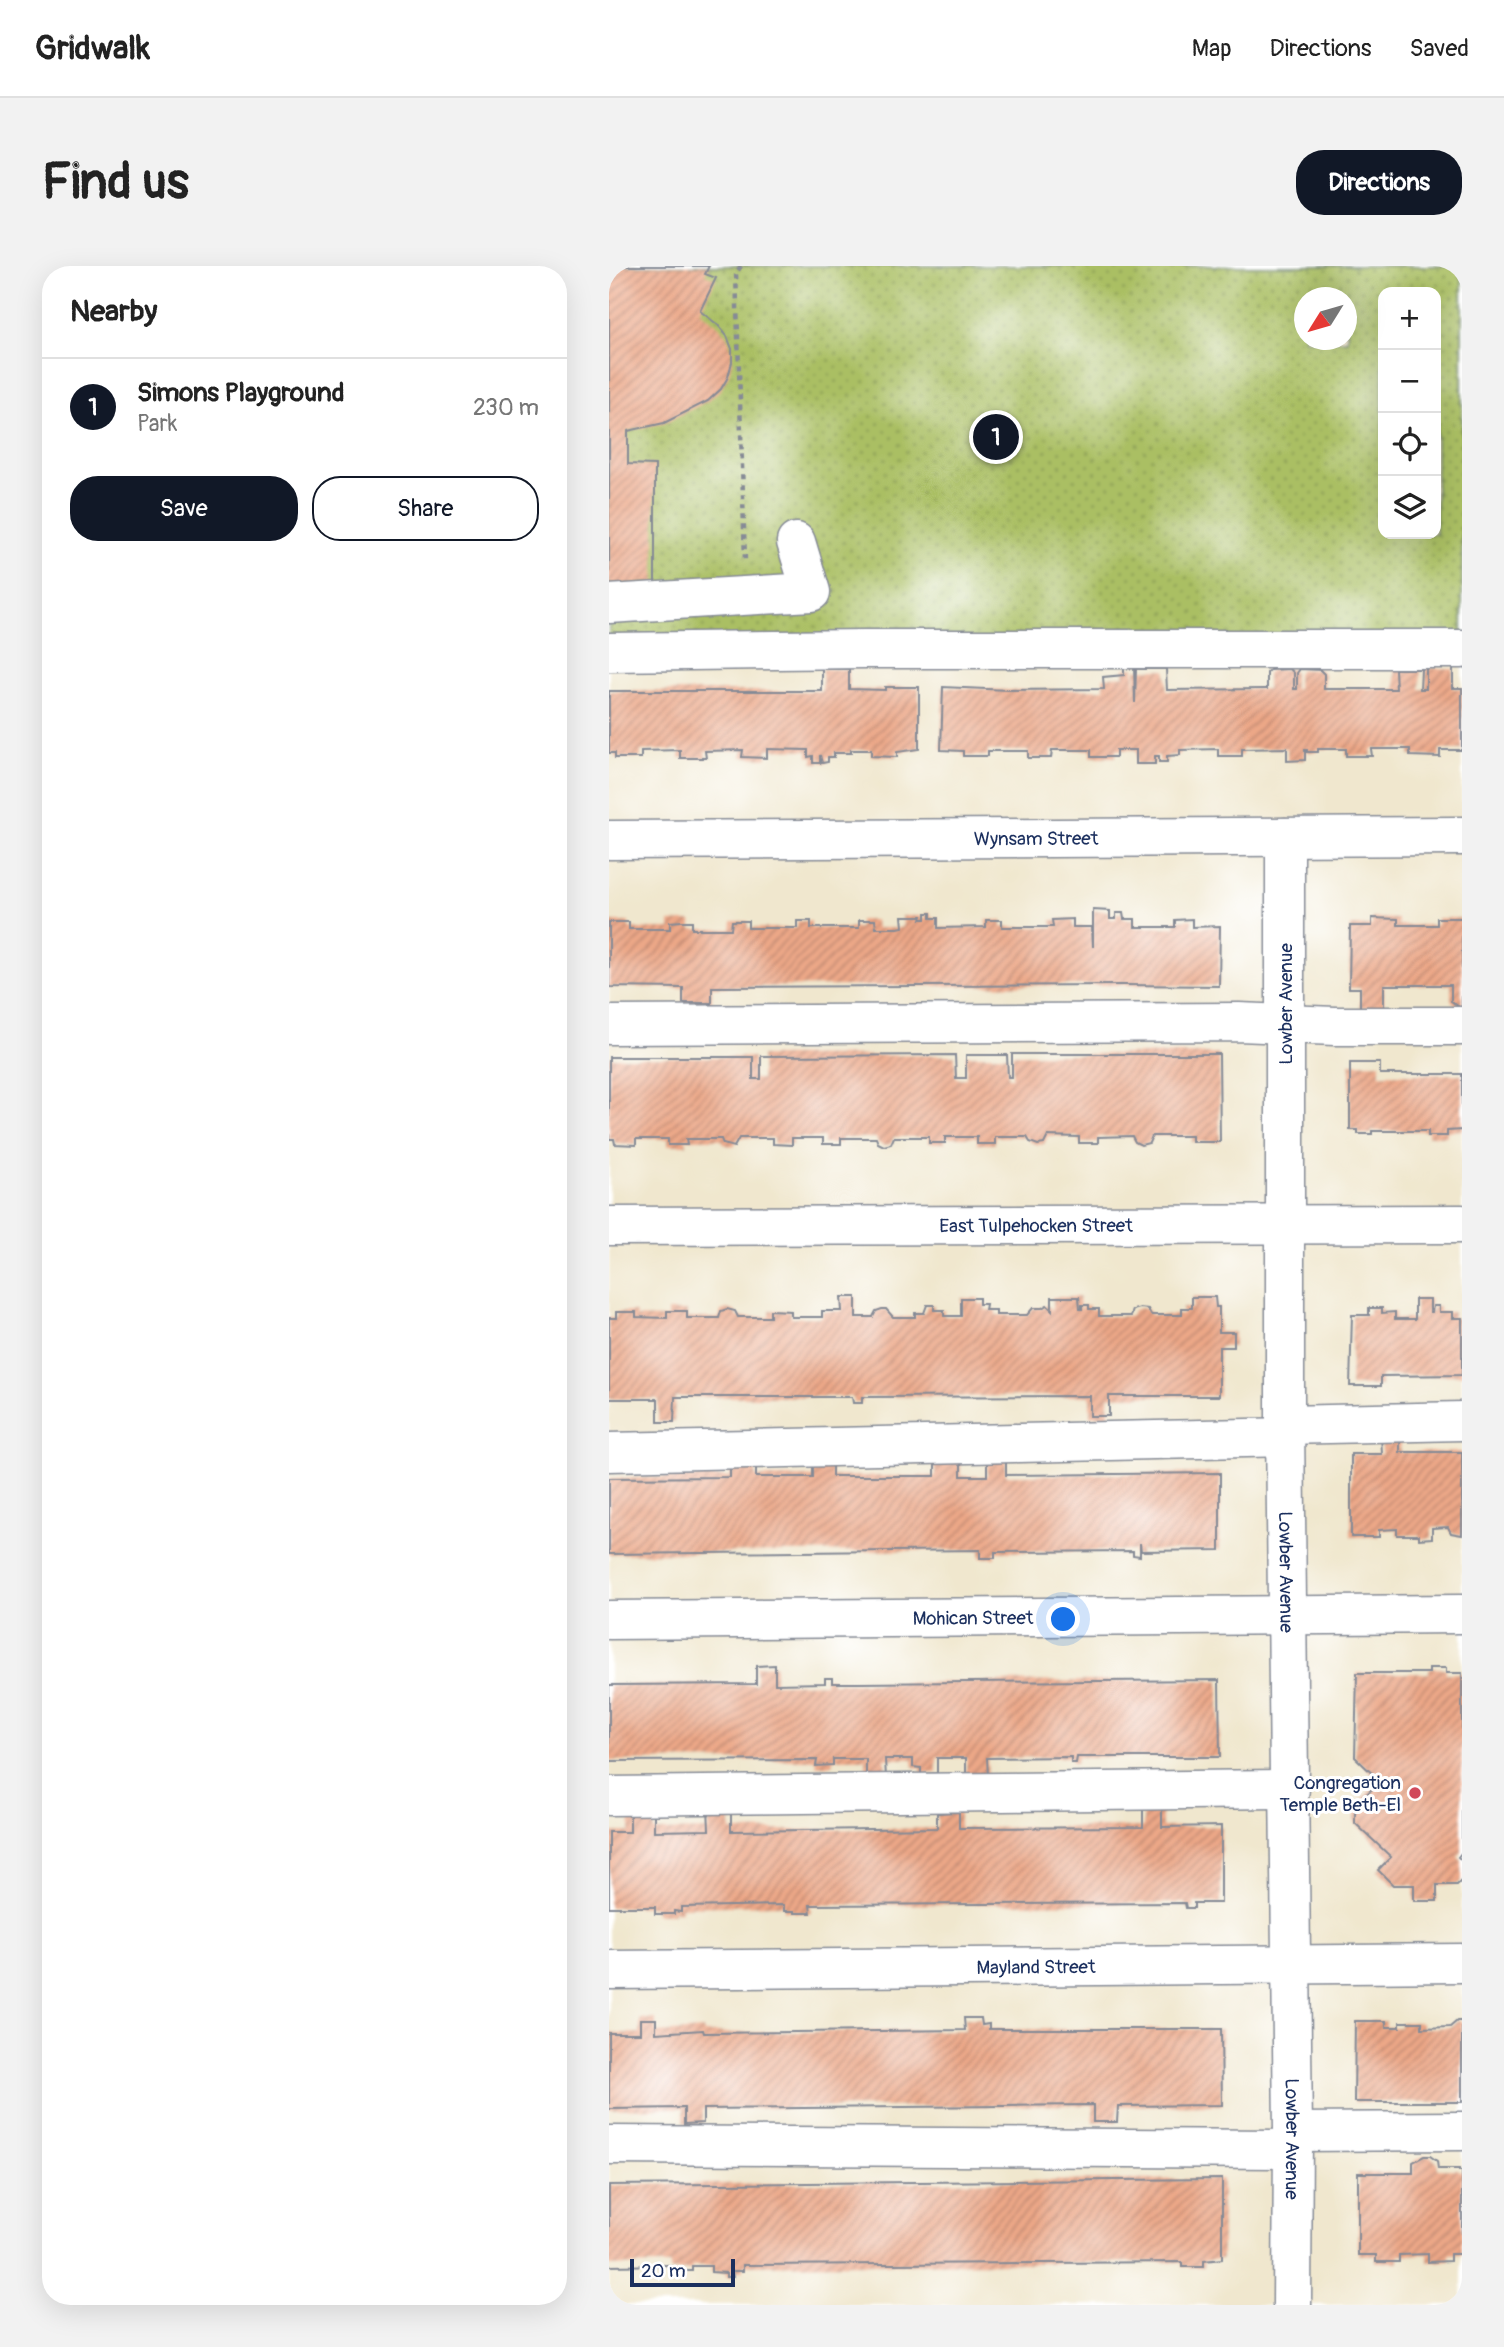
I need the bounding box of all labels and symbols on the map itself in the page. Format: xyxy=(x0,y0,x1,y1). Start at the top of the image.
north arrow xyxy=(1294,287,1357,350)
pin: 1 xyxy=(973,411,1019,463)
street label: Wynsam Street xyxy=(974,827,1099,851)
street label: Lowber Avenue xyxy=(1274,943,1298,1065)
street label: East Tulpehocken Street xyxy=(939,1214,1133,1238)
street label: Lowber Avenue xyxy=(1273,1511,1298,1634)
your location xyxy=(1046,1602,1080,1636)
street label: Mohican Street xyxy=(913,1606,1034,1631)
place label: Congregation Temple Beth-El xyxy=(1279,1771,1401,1817)
marker: Congregation Temple Beth-El xyxy=(1407,1785,1423,1801)
street label: Mayland Street xyxy=(976,1955,1096,1980)
street label: Lowber Avenue xyxy=(1279,2078,1304,2200)
scale bar xyxy=(630,2256,735,2288)

